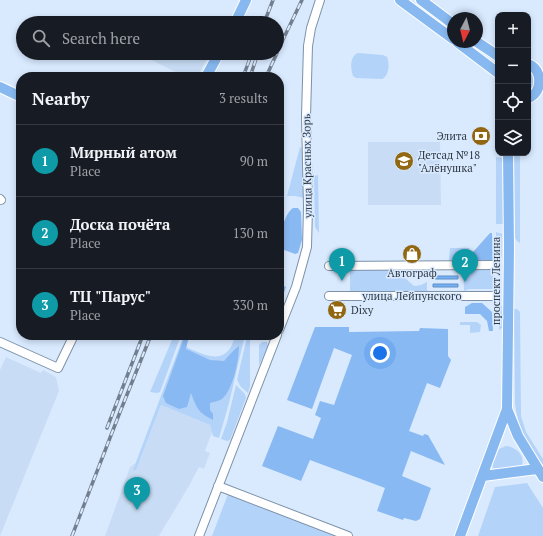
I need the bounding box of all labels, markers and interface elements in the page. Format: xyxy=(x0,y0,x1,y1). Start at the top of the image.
north arrow xyxy=(447,12,483,48)
map controls xyxy=(495,12,531,156)
button: + xyxy=(495,12,531,48)
search box xyxy=(16,16,284,60)
icon: search xyxy=(30,27,52,49)
text: Search here xyxy=(62,28,140,48)
button: − xyxy=(495,48,531,84)
button: locate xyxy=(495,84,531,120)
text: Nearby xyxy=(32,87,90,110)
text: 3 results xyxy=(219,89,268,107)
street label: улица Красных Зорь xyxy=(299,113,315,219)
button: layers xyxy=(495,120,531,156)
bank icon: Элита xyxy=(470,125,492,147)
place label: Элита xyxy=(437,129,467,143)
text: Мирный атом xyxy=(70,142,177,162)
place label: Детсад №18 "Алёнушка" xyxy=(418,148,480,175)
school or university icon: Детсад №18 "Алёнушка" xyxy=(393,150,415,172)
text: 1 xyxy=(41,152,49,170)
text: 90 m xyxy=(240,152,268,170)
text: Place xyxy=(70,162,101,180)
text: Доска почёта xyxy=(70,214,170,234)
text: 2 xyxy=(41,224,49,242)
text: 130 m xyxy=(233,224,268,242)
text: Place xyxy=(70,234,101,252)
street label: проспект Ленина xyxy=(489,236,503,325)
shop icon: Автограф xyxy=(401,243,423,265)
pin: 1 xyxy=(329,248,355,281)
pin: 2 xyxy=(452,249,478,282)
place label: Автограф xyxy=(387,266,437,280)
text: ТЦ "Парус" xyxy=(70,286,151,306)
street label: улица Лейпунского xyxy=(361,289,462,303)
text: 3 xyxy=(41,296,49,314)
text: 330 m xyxy=(233,296,268,314)
supermarket icon: Dixy xyxy=(326,299,348,321)
place label: Dixy xyxy=(351,303,374,317)
text: Place xyxy=(70,306,101,324)
your location xyxy=(370,343,390,363)
pin: 3 xyxy=(124,477,150,510)

